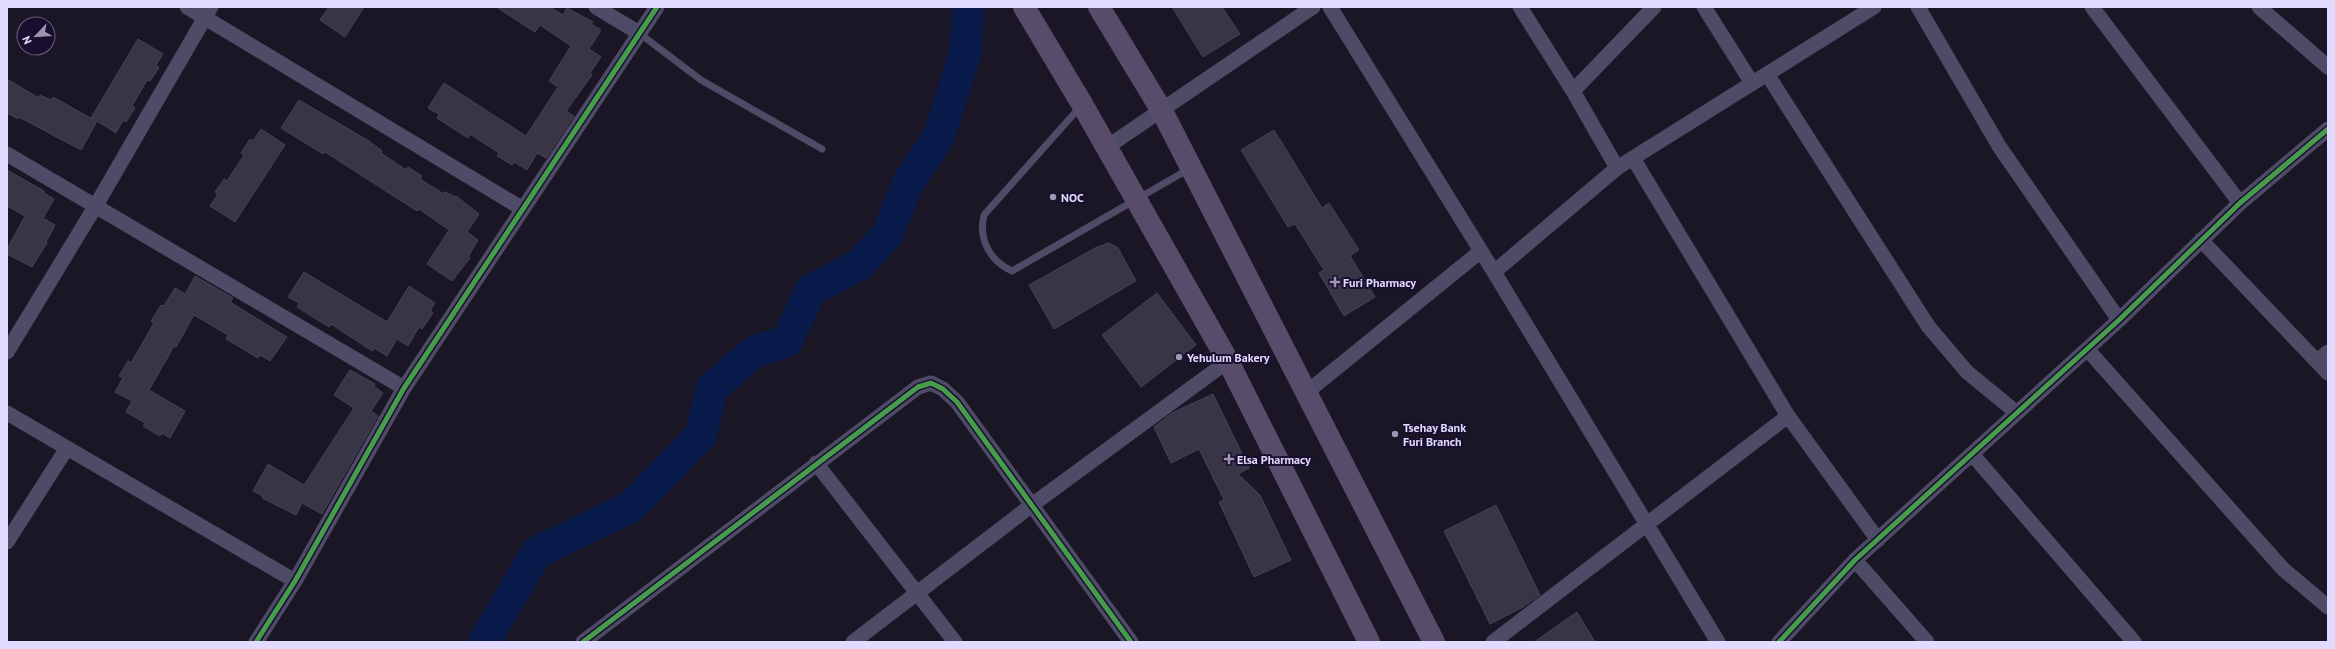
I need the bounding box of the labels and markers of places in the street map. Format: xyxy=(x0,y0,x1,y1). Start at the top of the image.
place label: NOC xyxy=(1061,190,1084,205)
marker: NOC xyxy=(1048,192,1058,202)
place label: Furi Pharmacy xyxy=(1343,275,1416,290)
marker: Furi Pharmacy xyxy=(1330,277,1340,287)
place label: Yehulum Bakery xyxy=(1186,350,1270,365)
marker: Yehulum Bakery xyxy=(1174,352,1184,362)
place label: Tsehay Bank Furi Branch xyxy=(1403,420,1466,449)
marker: Tsehay Bank Furi Branch xyxy=(1390,429,1400,439)
place label: Elsa Pharmacy xyxy=(1237,452,1311,467)
marker: Elsa Pharmacy xyxy=(1224,454,1234,464)

